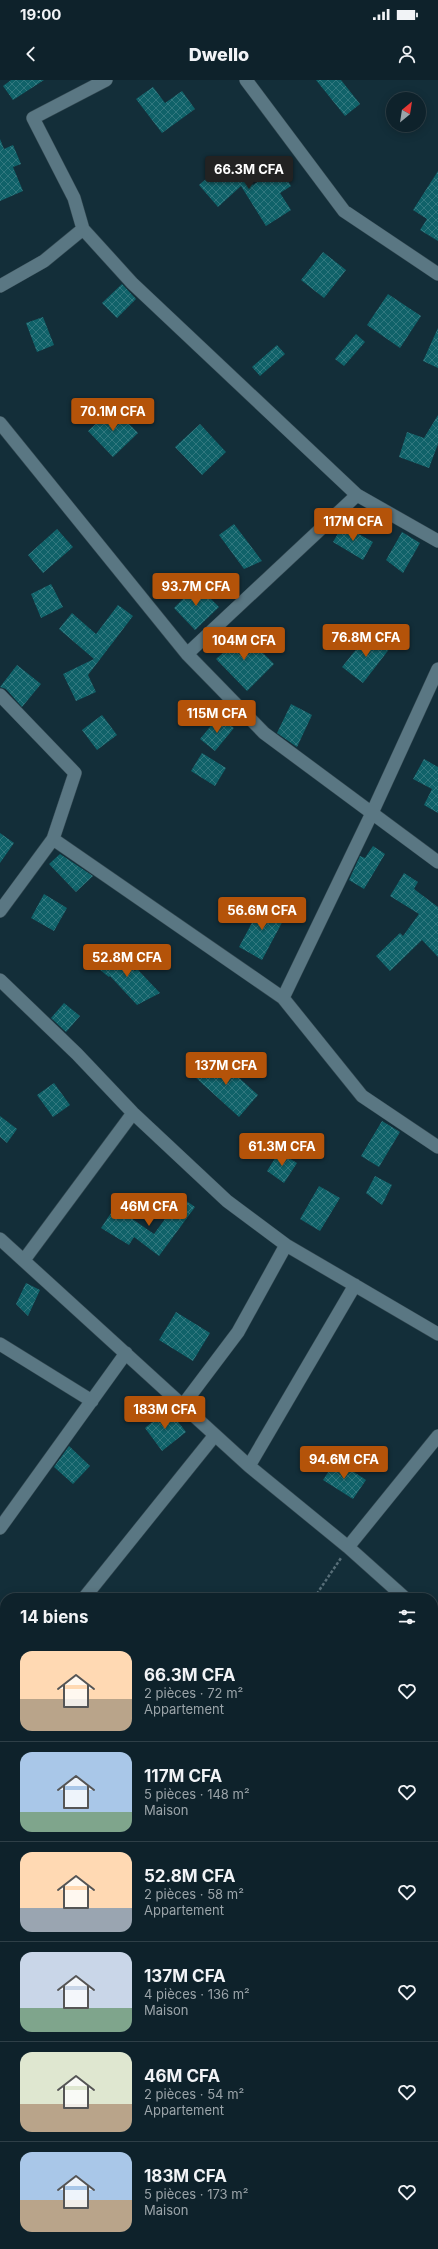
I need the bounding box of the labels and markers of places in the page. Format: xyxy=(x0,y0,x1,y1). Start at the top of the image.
pin: 66.3M CFA xyxy=(203,156,295,190)
pin: 70.1M CFA xyxy=(67,398,159,432)
pin: 117M CFA xyxy=(312,508,394,542)
pin: 93.7M CFA xyxy=(150,573,242,607)
pin: 76.8M CFA xyxy=(320,624,412,658)
pin: 104M CFA xyxy=(203,627,285,661)
pin: 115M CFA xyxy=(176,700,258,734)
pin: 56.6M CFA xyxy=(216,897,308,931)
pin: 52.8M CFA xyxy=(81,944,173,978)
pin: 137M CFA xyxy=(185,1052,267,1086)
pin: 61.3M CFA xyxy=(236,1133,328,1167)
pin: 46M CFA xyxy=(112,1193,186,1227)
pin: 183M CFA xyxy=(124,1396,206,1430)
pin: 94.6M CFA xyxy=(298,1446,390,1480)

